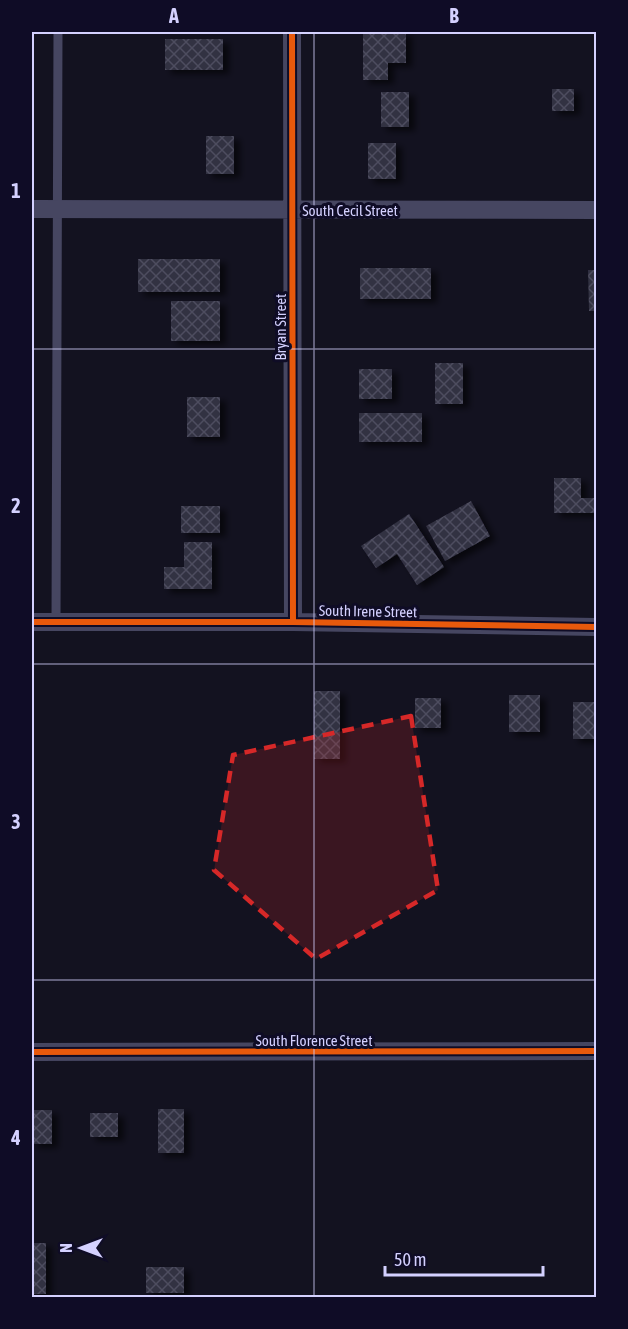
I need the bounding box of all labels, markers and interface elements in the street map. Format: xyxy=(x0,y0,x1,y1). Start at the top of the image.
text: A xyxy=(168,4,179,27)
text: B xyxy=(449,4,459,27)
text: 1 xyxy=(11,179,21,202)
street label: South Cecil Street xyxy=(302,202,398,219)
street label: Bryan Street xyxy=(272,294,289,360)
text: 2 xyxy=(11,494,21,517)
street label: South Irene Street xyxy=(319,602,417,620)
text: 3 xyxy=(11,810,21,833)
street label: South Florence Street xyxy=(255,1032,373,1049)
text: 4 xyxy=(10,1126,21,1149)
north arrow xyxy=(51,1218,111,1278)
scale bar xyxy=(385,1239,542,1277)
text: N xyxy=(57,1243,75,1253)
text: 50 m xyxy=(394,1249,426,1270)

